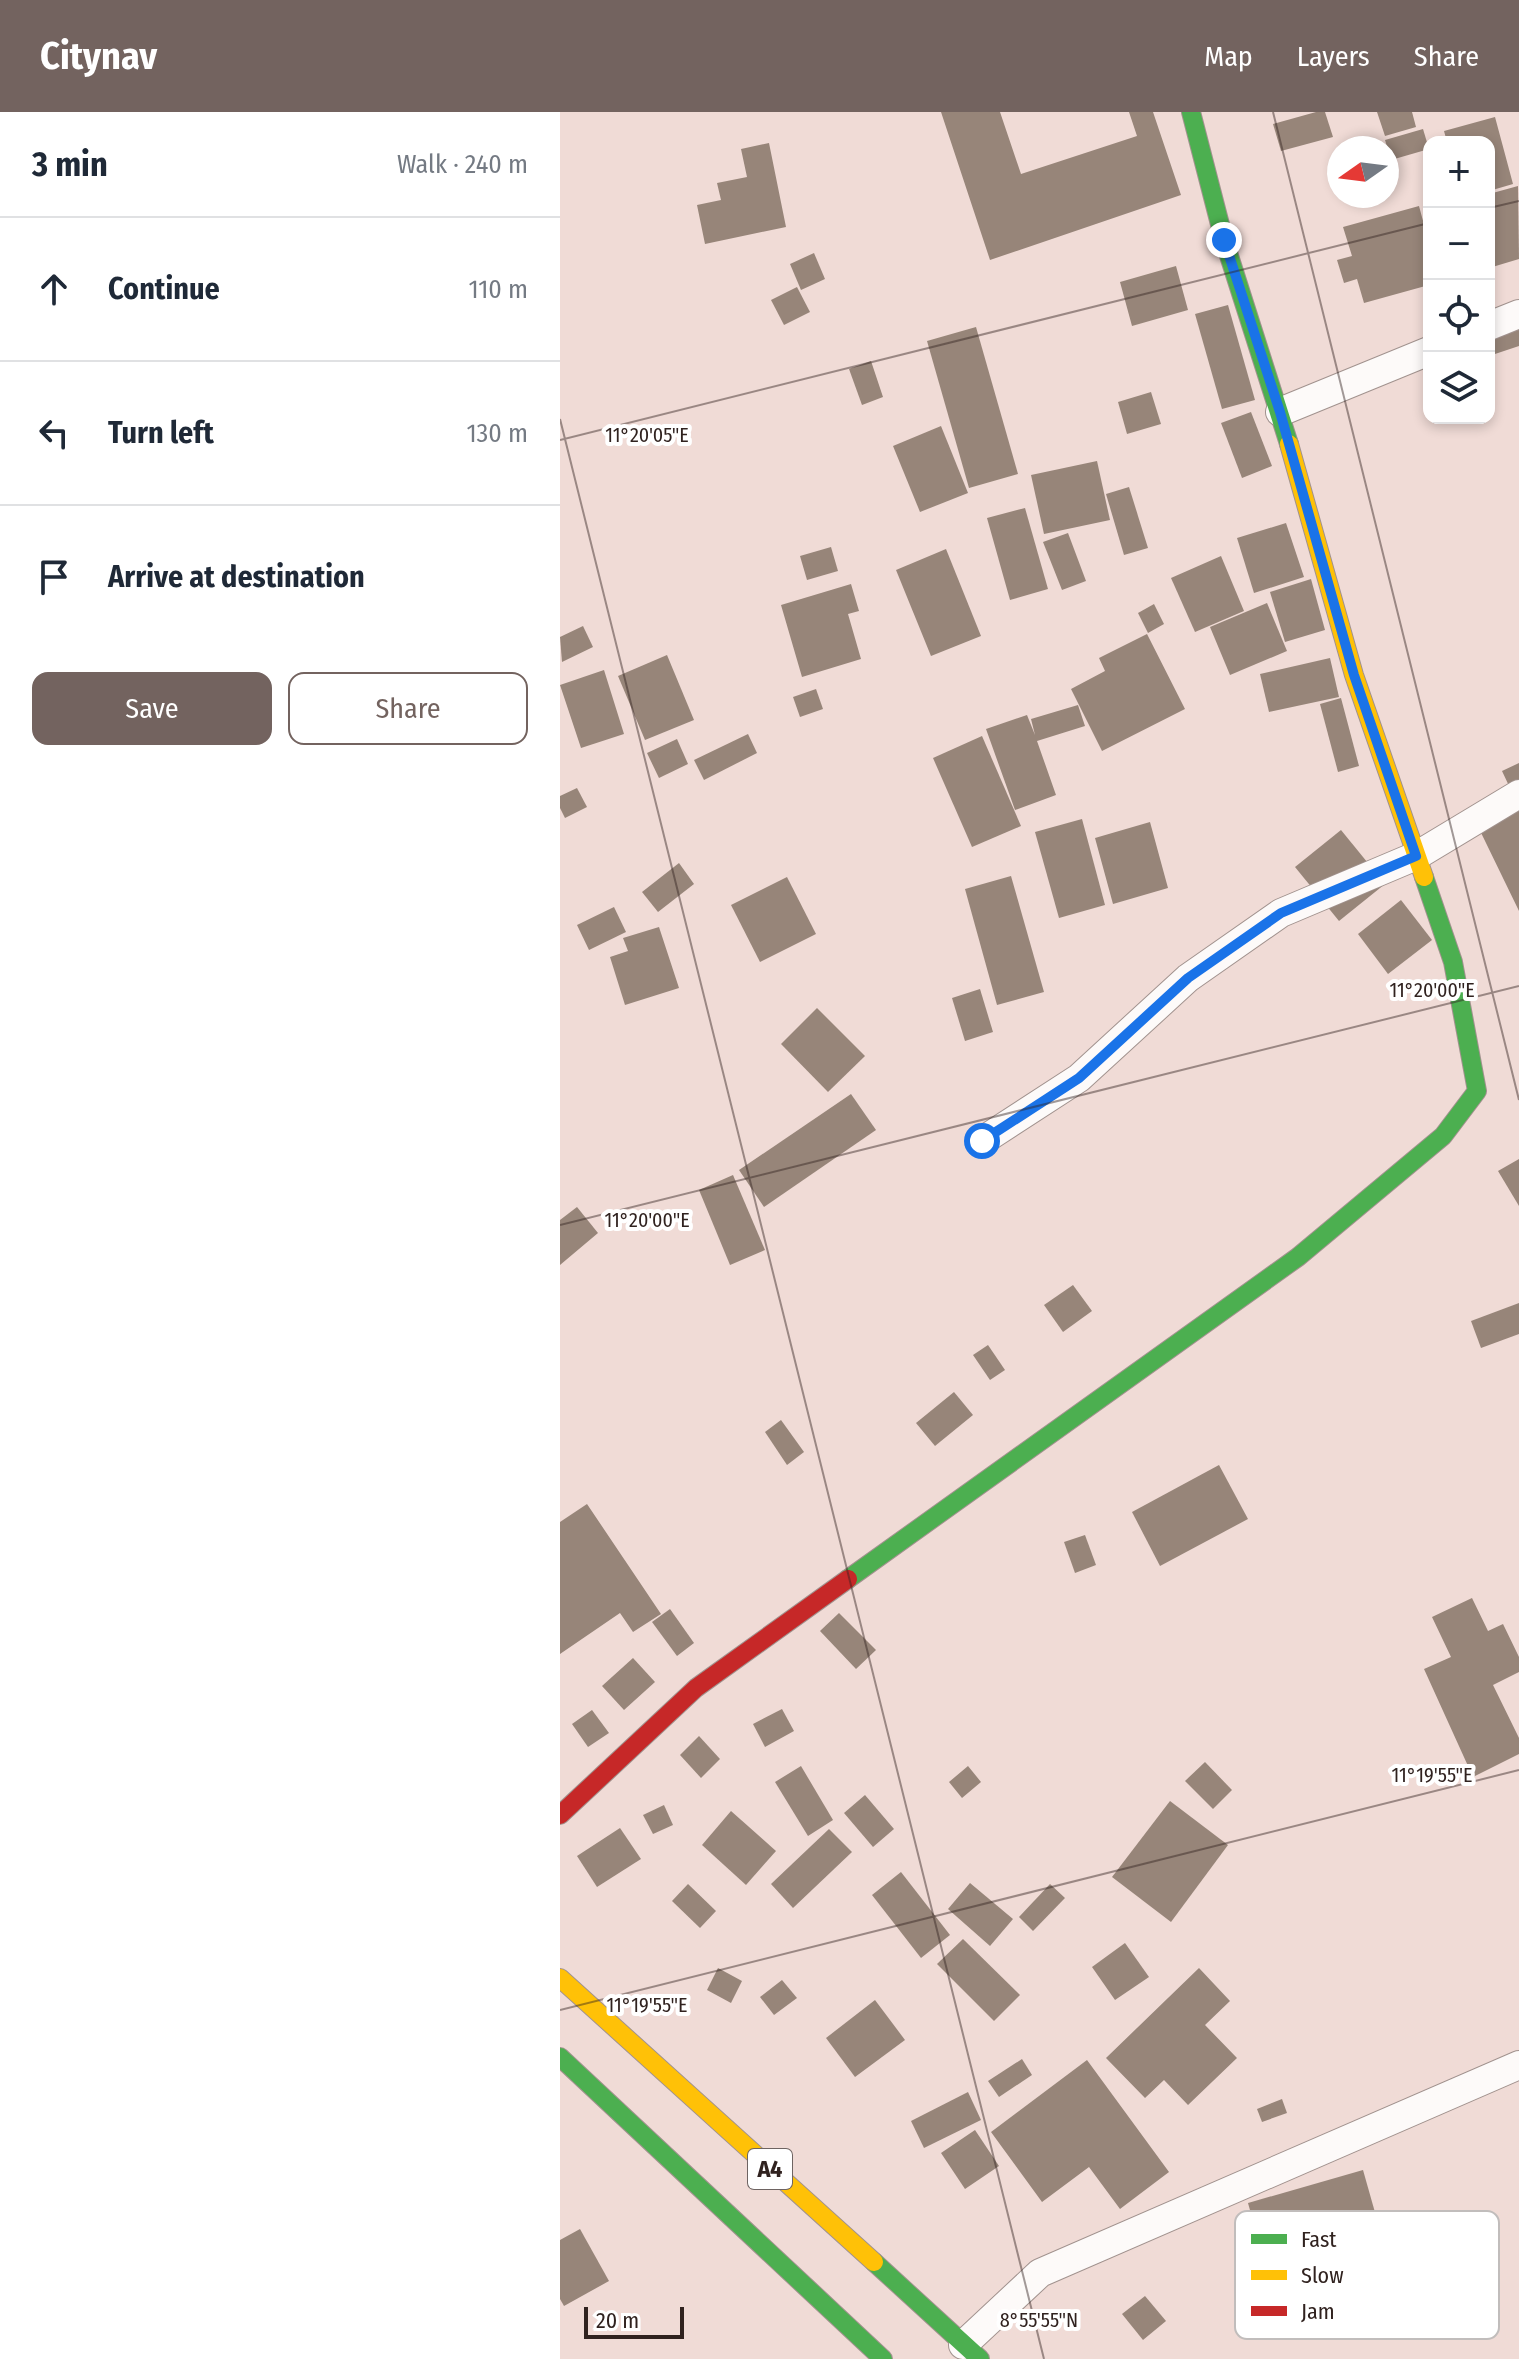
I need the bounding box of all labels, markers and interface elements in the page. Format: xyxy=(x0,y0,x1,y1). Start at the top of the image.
text: Citynav xyxy=(40,33,157,79)
text: Map xyxy=(1204,40,1253,73)
text: Layers xyxy=(1297,40,1370,73)
text: Share xyxy=(1414,40,1479,73)
north arrow xyxy=(1327,136,1399,208)
map controls xyxy=(1423,136,1495,424)
button: + xyxy=(1423,136,1495,208)
text: 3 min xyxy=(32,144,108,185)
text: Walk · 240 m xyxy=(397,149,528,180)
button: − xyxy=(1423,208,1495,280)
route end xyxy=(1206,222,1242,258)
icon: ahead xyxy=(32,267,76,311)
text: Continue xyxy=(108,271,220,307)
text: 110 m xyxy=(468,274,528,305)
button: locate xyxy=(1423,280,1495,352)
button: layers xyxy=(1423,352,1495,424)
icon: left xyxy=(32,411,76,455)
text: Turn left xyxy=(108,415,214,451)
text: 130 m xyxy=(466,418,528,449)
text: 11°20'05"E xyxy=(605,423,689,447)
icon: arrive xyxy=(32,555,76,599)
text: Arrive at destination xyxy=(108,559,365,595)
button: Save xyxy=(32,672,272,745)
button: Share xyxy=(288,672,528,745)
text: 11°20'00"E xyxy=(1389,978,1475,1002)
route start xyxy=(964,1123,1000,1159)
text: 11°20'00"E xyxy=(604,1208,690,1232)
text: 11°19'55"E xyxy=(1392,1763,1472,1787)
text: 11°19'55"E xyxy=(607,1993,687,2017)
road number: A4 xyxy=(748,2149,792,2189)
legend xyxy=(1235,2211,1499,2339)
text: Fast xyxy=(1301,2226,1337,2253)
text: Slow xyxy=(1301,2262,1344,2289)
text: Jam xyxy=(1301,2298,1335,2325)
scale bar xyxy=(584,2303,684,2339)
text: 20 m xyxy=(596,2307,639,2334)
text: 8°55'55"N xyxy=(1000,2308,1078,2332)

